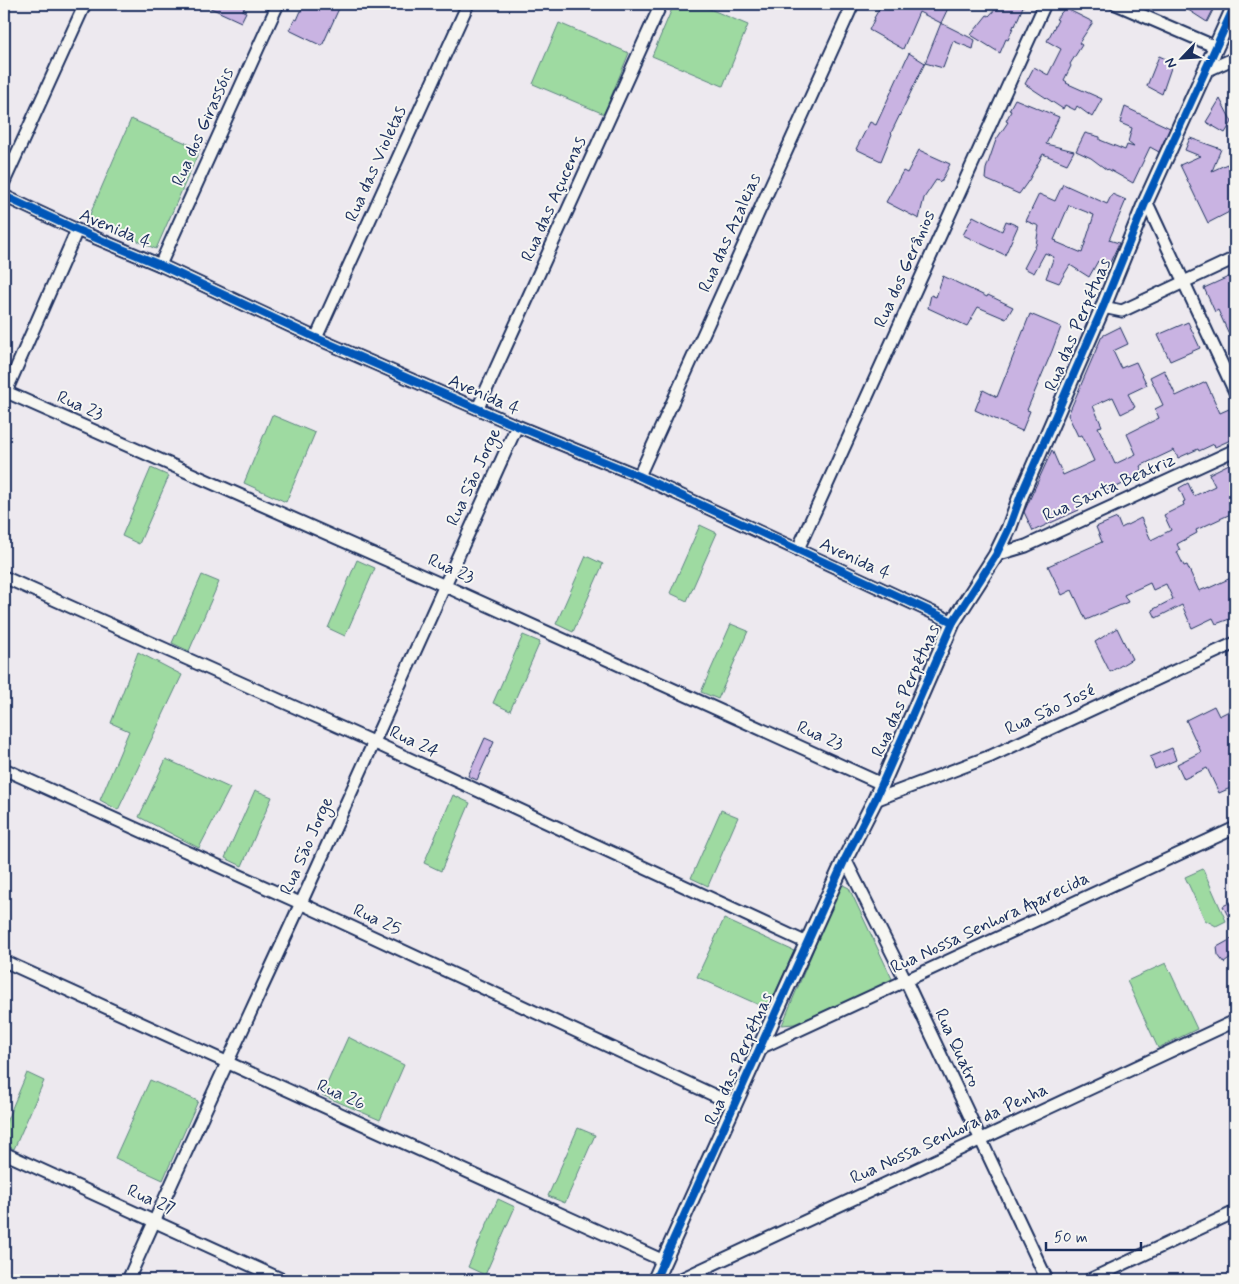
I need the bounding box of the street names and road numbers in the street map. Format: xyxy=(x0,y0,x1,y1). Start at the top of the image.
street label: Rua dos Girassóis xyxy=(166,64,240,190)
street label: Rua das Violetas xyxy=(340,102,412,226)
street label: Rua das Açucenas xyxy=(516,132,592,266)
street label: Rua das Azaleias xyxy=(693,169,767,296)
street label: Avenida 4 xyxy=(75,203,155,255)
street label: Rua dos Gerânios xyxy=(868,206,942,332)
street label: Rua das Perpétuas xyxy=(1039,255,1117,395)
street label: Avenida 4 xyxy=(445,369,523,421)
street label: Rua 23 xyxy=(53,385,107,427)
street label: Rua São Jorge xyxy=(441,424,508,530)
street label: Rua Santa Beatriz xyxy=(1039,448,1179,528)
street label: Avenida 4 xyxy=(816,532,894,586)
street label: Rua 23 xyxy=(424,548,478,590)
street label: Rua das Perpétuas xyxy=(866,621,946,761)
street label: Rua São José xyxy=(1001,679,1099,741)
street label: Rua 23 xyxy=(793,715,847,757)
street label: Rua 24 xyxy=(385,720,443,764)
street label: Rua São Jorge xyxy=(275,793,340,900)
street label: Rua Nossa Senhora Aparecida xyxy=(887,866,1094,981)
street label: Rua 25 xyxy=(349,898,405,942)
street label: Rua das Perpétuas xyxy=(699,989,779,1129)
street label: Rua Quatro xyxy=(928,1005,986,1091)
street label: Rua 26 xyxy=(313,1074,369,1116)
street label: Rua Nossa Senhora da Penha xyxy=(846,1078,1052,1190)
street label: Rua 27 xyxy=(123,1179,179,1221)

